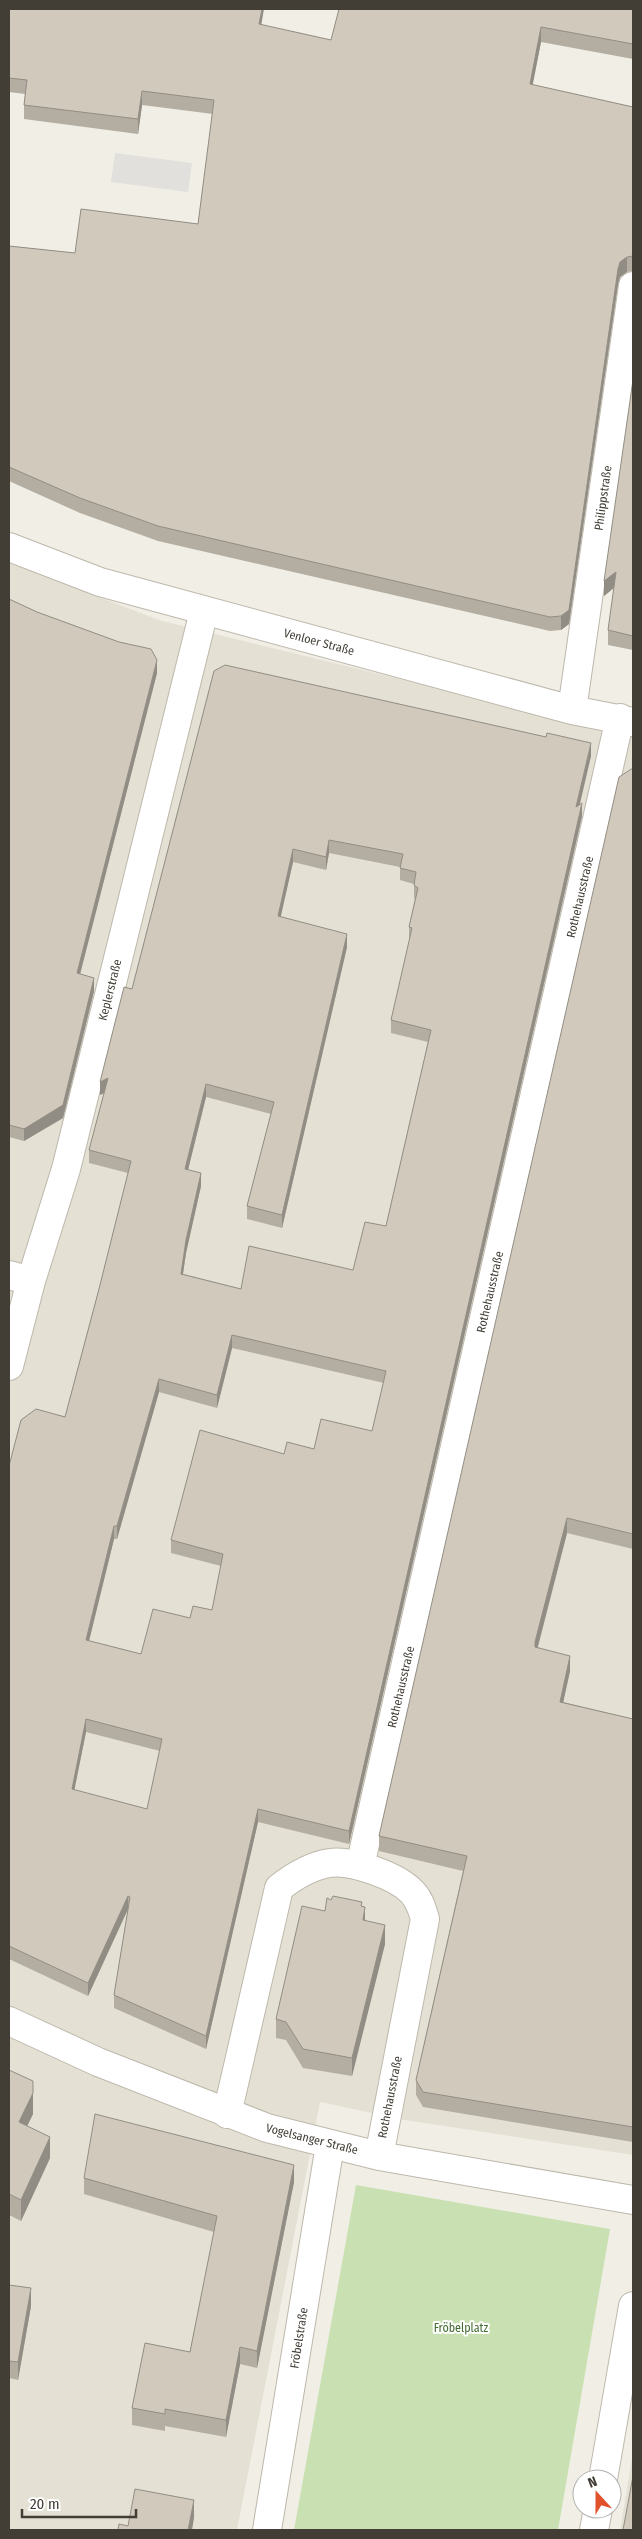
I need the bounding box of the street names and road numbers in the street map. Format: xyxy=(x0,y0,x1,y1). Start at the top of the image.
street label: Philippstraße xyxy=(592,465,614,531)
street label: Venloer Straße xyxy=(282,626,356,658)
street label: Rothehausstraße xyxy=(564,855,596,939)
street label: Keplerstraße xyxy=(96,958,124,1022)
street label: Rothehausstraße xyxy=(474,1250,506,1334)
street label: Rothehausstraße xyxy=(385,1645,417,1729)
street label: Rothehausstraße xyxy=(375,2055,405,2139)
street label: Vogelsanger Straße xyxy=(265,2121,359,2157)
street label: Fröbelstraße xyxy=(287,2306,311,2370)

